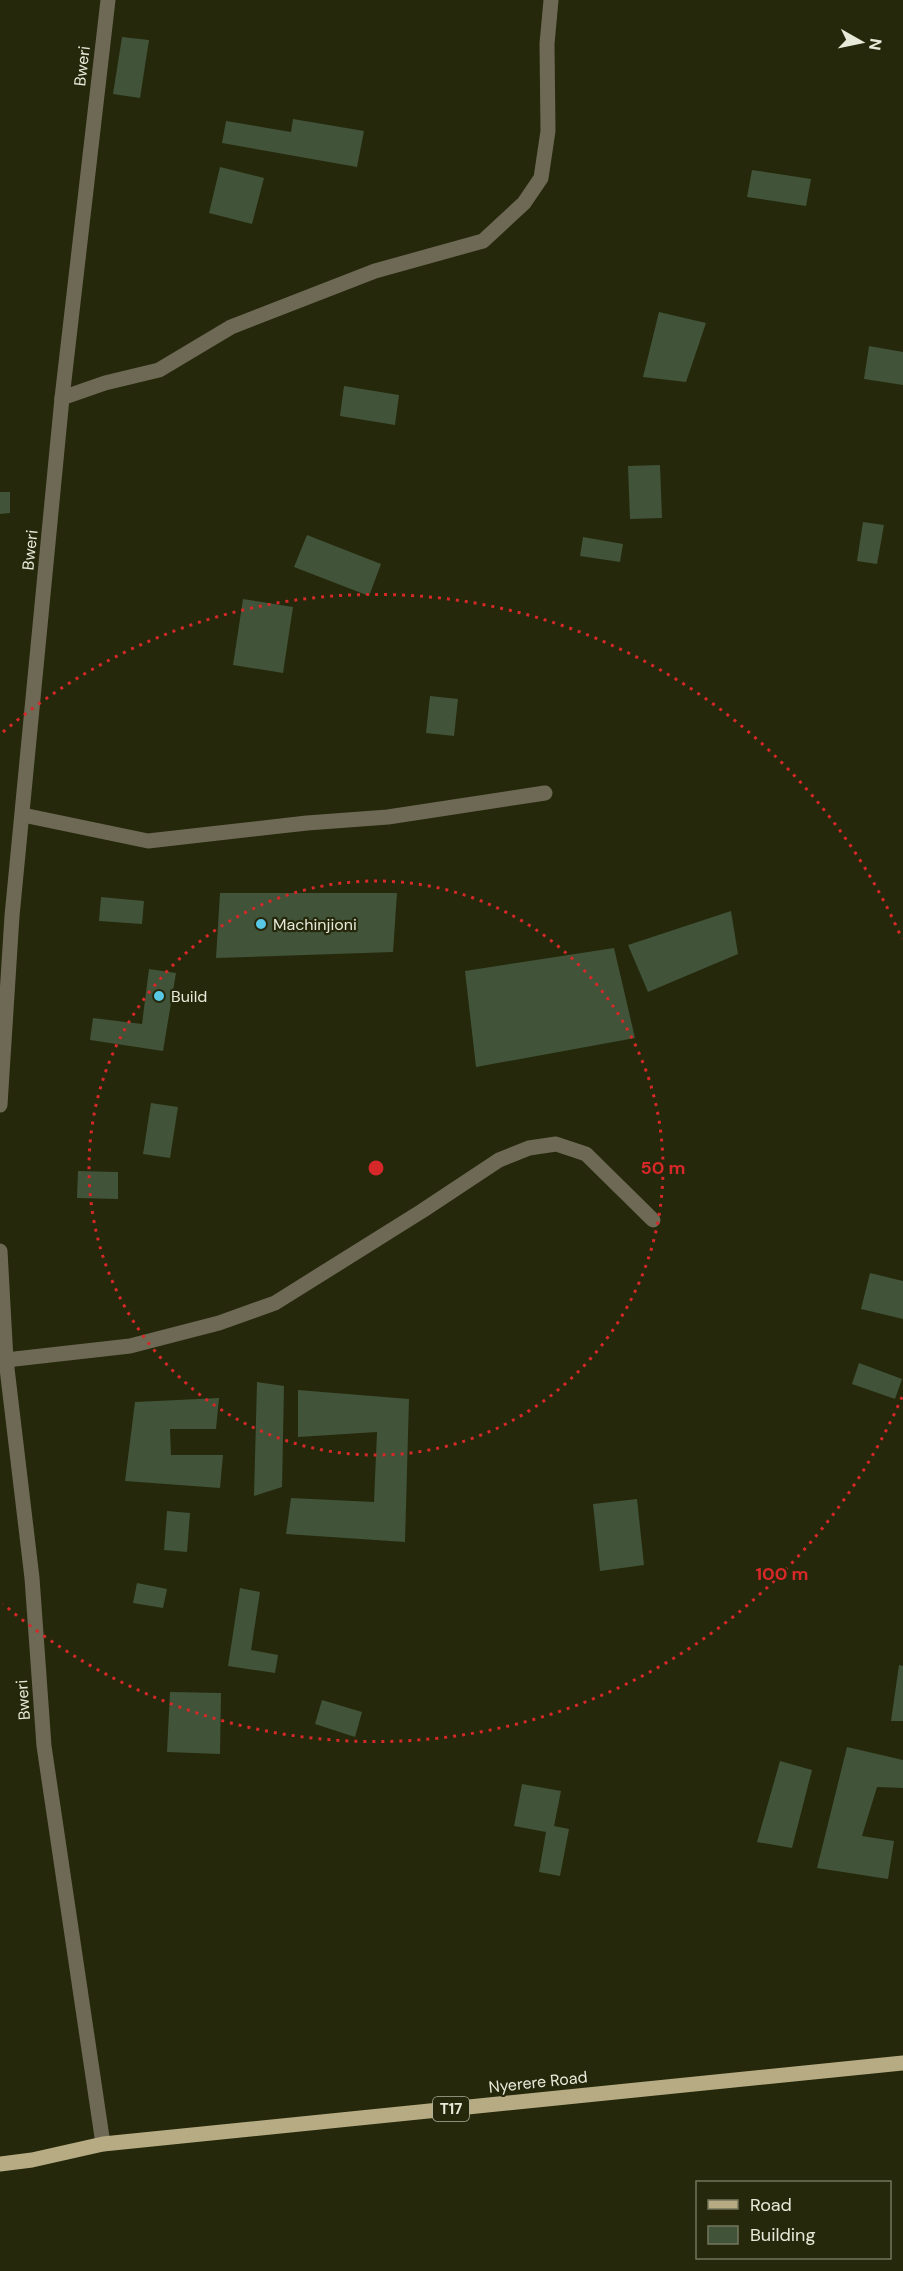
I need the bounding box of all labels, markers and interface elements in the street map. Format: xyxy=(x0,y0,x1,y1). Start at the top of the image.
north arrow xyxy=(831,12,891,72)
text: N xyxy=(864,37,887,52)
street label: Bweri xyxy=(69,45,95,87)
street label: Bweri xyxy=(17,529,43,571)
place label: Machinjioni xyxy=(273,914,357,935)
marker: Machinjioni xyxy=(254,917,268,931)
place label: Build xyxy=(171,986,207,1007)
marker: Build xyxy=(152,989,166,1003)
text: 50 m xyxy=(640,1156,686,1180)
centre of rings xyxy=(366,1158,386,1178)
text: 100 m xyxy=(755,1562,809,1586)
street label: Bweri xyxy=(11,1679,35,1721)
street label: Nyerere Road xyxy=(488,2066,588,2098)
road number: T17 xyxy=(433,2097,469,2121)
legend xyxy=(696,2181,891,2259)
text: Road xyxy=(750,2193,792,2217)
text: Building xyxy=(750,2223,815,2247)

